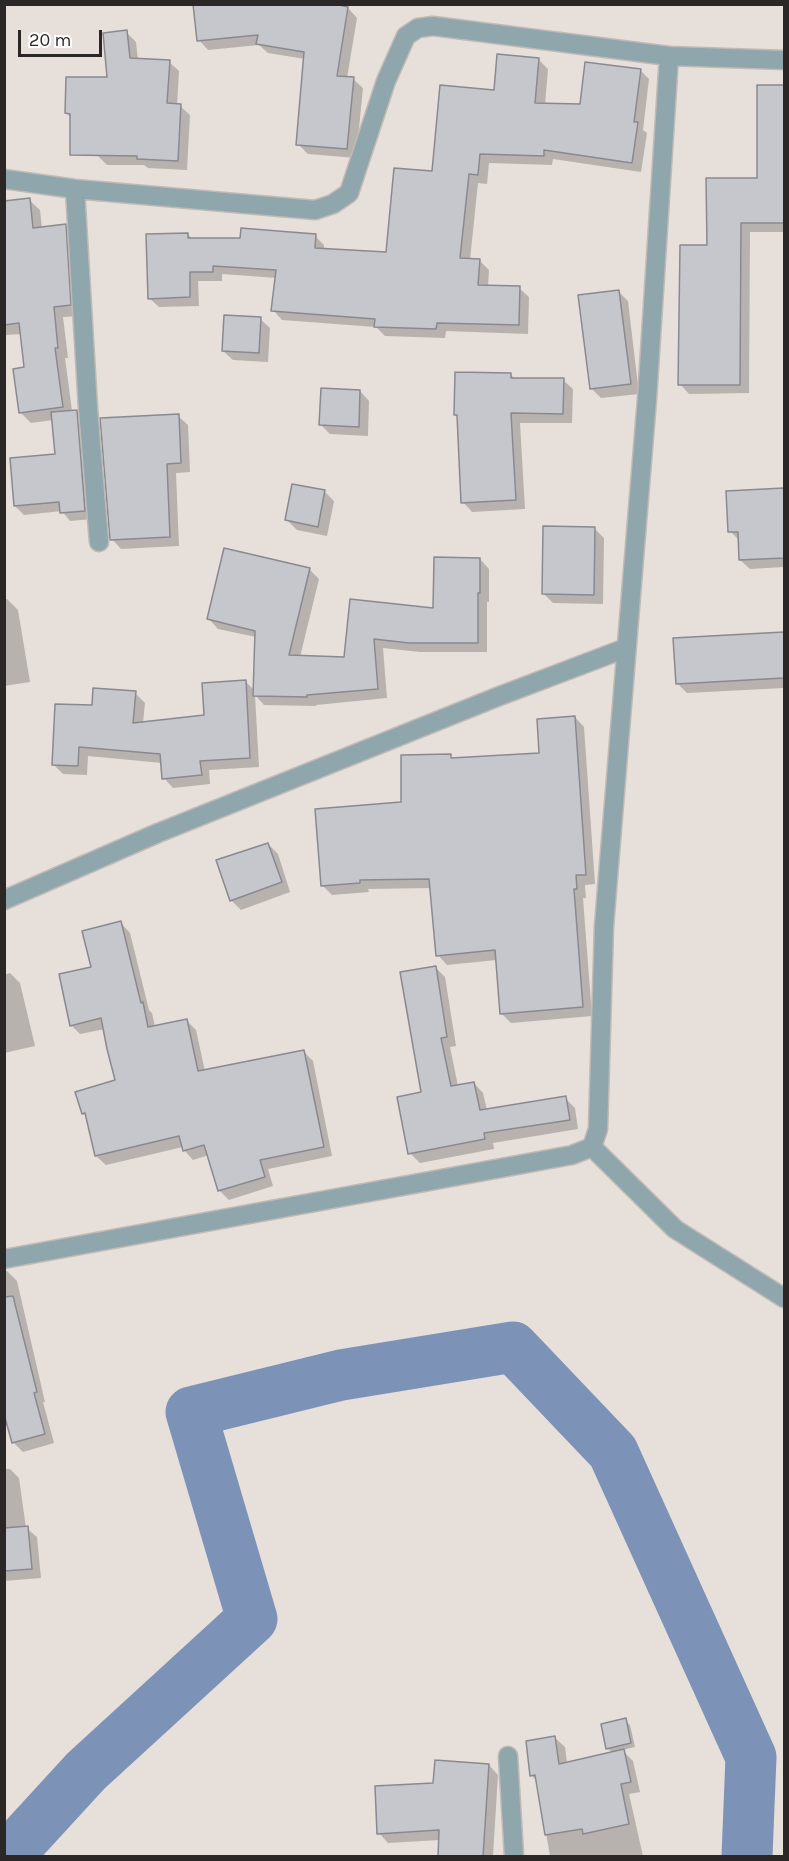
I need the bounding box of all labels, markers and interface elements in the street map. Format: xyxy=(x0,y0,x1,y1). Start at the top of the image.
scale bar xyxy=(21,18,105,56)
text: 20 m xyxy=(29,29,71,51)

